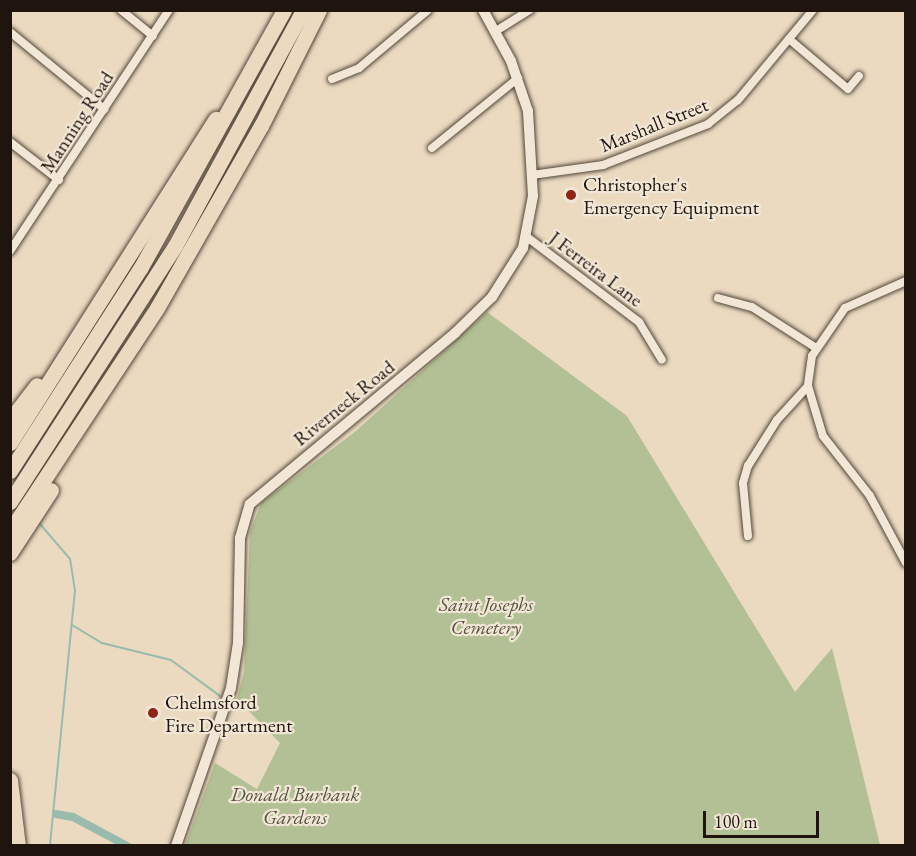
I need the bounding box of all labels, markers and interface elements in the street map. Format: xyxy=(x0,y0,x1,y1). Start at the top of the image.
street label: Manning Road xyxy=(35,67,119,177)
street label: Marshall Street xyxy=(596,92,712,158)
place label: Christopher's Emergency Equipment xyxy=(583,172,759,219)
marker: Christopher's Emergency Equipment xyxy=(564,188,578,202)
street label: J Ferreira Lane xyxy=(544,226,648,312)
street label: Riverneck Road xyxy=(288,355,400,451)
park label: Saint Josephs Cemetery xyxy=(439,593,533,640)
place label: Chelmsford Fire Department xyxy=(165,690,293,737)
marker: Chelmsford Fire Department xyxy=(146,706,160,720)
park label: Donald Burbank Gardens xyxy=(230,782,360,829)
scale bar xyxy=(706,799,822,837)
text: 100 m xyxy=(714,810,758,833)

